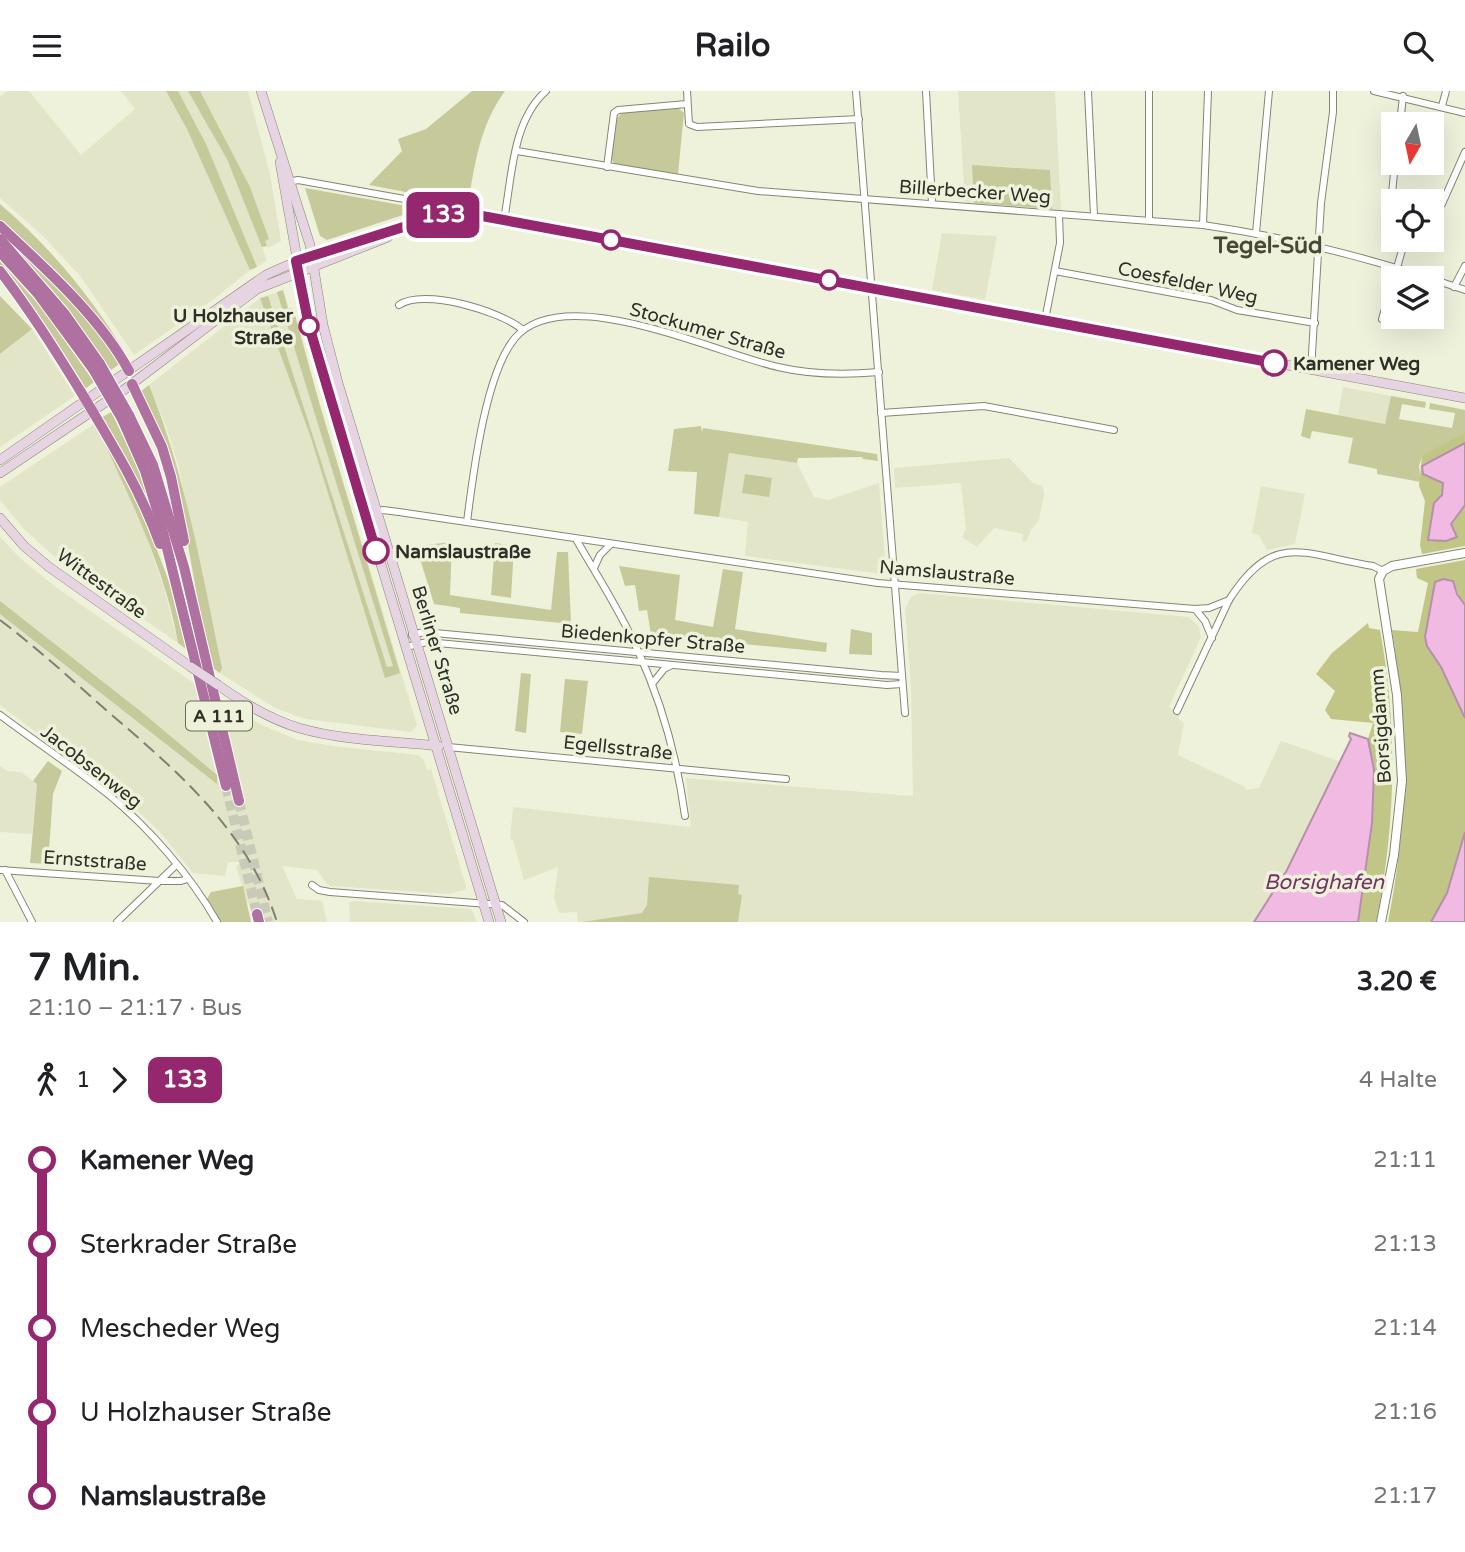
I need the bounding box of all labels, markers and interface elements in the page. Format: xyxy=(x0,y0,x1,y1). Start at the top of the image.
icon: menu xyxy=(28,27,66,65)
text: Railo xyxy=(694,27,771,65)
icon: search xyxy=(1399,27,1437,65)
north arrow xyxy=(1381,112,1444,175)
map controls xyxy=(1381,112,1444,329)
street label: Billerbecker Weg xyxy=(898,176,1052,208)
button: locate xyxy=(1381,189,1444,252)
line badge: 133 xyxy=(403,192,483,238)
text: 133 xyxy=(420,200,466,229)
unlabelled marker xyxy=(601,230,621,250)
district label: Tegel-Süd xyxy=(1213,232,1322,260)
street label: Coesfelder Weg xyxy=(1116,257,1260,309)
button: layers xyxy=(1381,266,1444,329)
unlabelled marker xyxy=(819,270,839,290)
street label: Stockumer Straße xyxy=(627,298,788,364)
place label: U Holzhauser Straße xyxy=(173,305,294,349)
marker: U Holzhauser Straße xyxy=(299,316,319,336)
marker: Kamener Weg xyxy=(1261,350,1287,376)
place label: Kamener Weg xyxy=(1293,353,1420,376)
marker: Namslaustraße xyxy=(363,538,389,564)
place label: Namslaustraße xyxy=(395,541,531,563)
street label: Wittestraße xyxy=(52,544,151,624)
street label: Namslaustraße xyxy=(878,556,1016,590)
street label: Berliner Straße xyxy=(407,583,467,718)
street label: Biedenkopfer Straße xyxy=(560,620,746,658)
street label: Borsigdamm xyxy=(1366,668,1396,784)
road number: A 111 xyxy=(186,701,252,731)
street label: Jacobsenweg xyxy=(37,721,146,813)
street label: Egellsstraße xyxy=(562,731,674,765)
street label: Ernststraße xyxy=(42,846,147,876)
water label: Borsighafen xyxy=(1264,870,1385,895)
text: 7 Min. xyxy=(28,945,141,991)
text: 3.20 € xyxy=(1357,966,1437,997)
text: 21:10 – 21:17 · Bus xyxy=(28,994,242,1022)
icon: walk xyxy=(28,1061,66,1099)
icon: forward xyxy=(100,1061,138,1099)
text: 133 xyxy=(162,1065,208,1094)
text: 1 xyxy=(76,1066,90,1094)
text: 4 Halte xyxy=(1359,1066,1437,1094)
text: Kamener Weg xyxy=(80,1145,254,1176)
text: 21:11 xyxy=(1373,1146,1437,1174)
text: Sterkrader Straße xyxy=(80,1229,297,1260)
text: 21:13 xyxy=(1373,1230,1437,1258)
text: Mescheder Weg xyxy=(80,1313,280,1344)
text: 21:14 xyxy=(1373,1314,1437,1342)
text: U Holzhauser Straße xyxy=(80,1397,332,1428)
text: 21:16 xyxy=(1373,1398,1437,1426)
text: Namslaustraße xyxy=(80,1481,266,1512)
text: 21:17 xyxy=(1373,1482,1437,1510)

